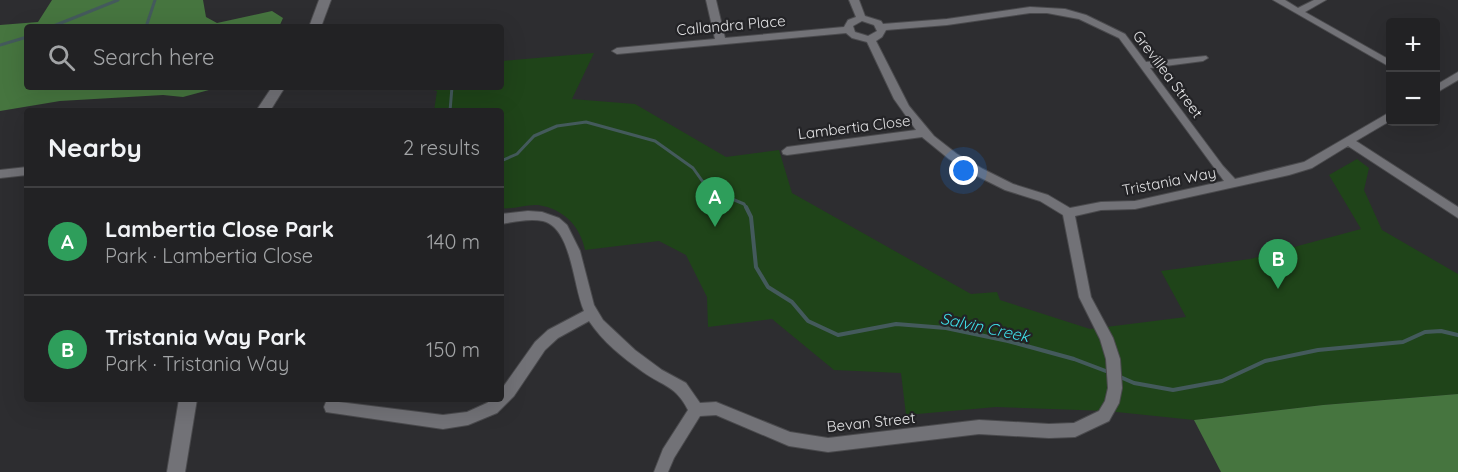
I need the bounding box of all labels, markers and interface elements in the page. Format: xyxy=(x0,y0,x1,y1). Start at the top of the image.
street label: Callandra Place xyxy=(676,11,786,39)
map controls xyxy=(1386,18,1440,126)
button: + xyxy=(1386,18,1440,72)
search box xyxy=(24,24,504,90)
street label: Grevillea Street xyxy=(1129,26,1207,122)
icon: search xyxy=(45,41,78,74)
text: Search here xyxy=(93,43,214,71)
button: − xyxy=(1386,72,1440,126)
street label: Lambertia Close xyxy=(797,111,911,143)
text: Nearby xyxy=(48,131,142,164)
text: 2 results xyxy=(403,135,480,160)
your location xyxy=(949,156,978,185)
street label: Tristania Way xyxy=(1120,163,1218,199)
pin: A xyxy=(696,178,734,227)
text: Lambertia Close Park xyxy=(105,215,334,243)
text: A xyxy=(61,229,74,254)
text: 140 m xyxy=(427,229,480,254)
pin: B xyxy=(1258,240,1298,289)
text: Park · Lambertia Close xyxy=(105,243,313,268)
water label: Salvin Creek xyxy=(939,308,1033,346)
text: Tristania Way Park xyxy=(105,323,306,351)
text: B xyxy=(61,337,74,362)
text: 150 m xyxy=(426,337,480,362)
text: Park · Tristania Way xyxy=(105,351,289,376)
street label: Bevan Street xyxy=(826,408,916,436)

